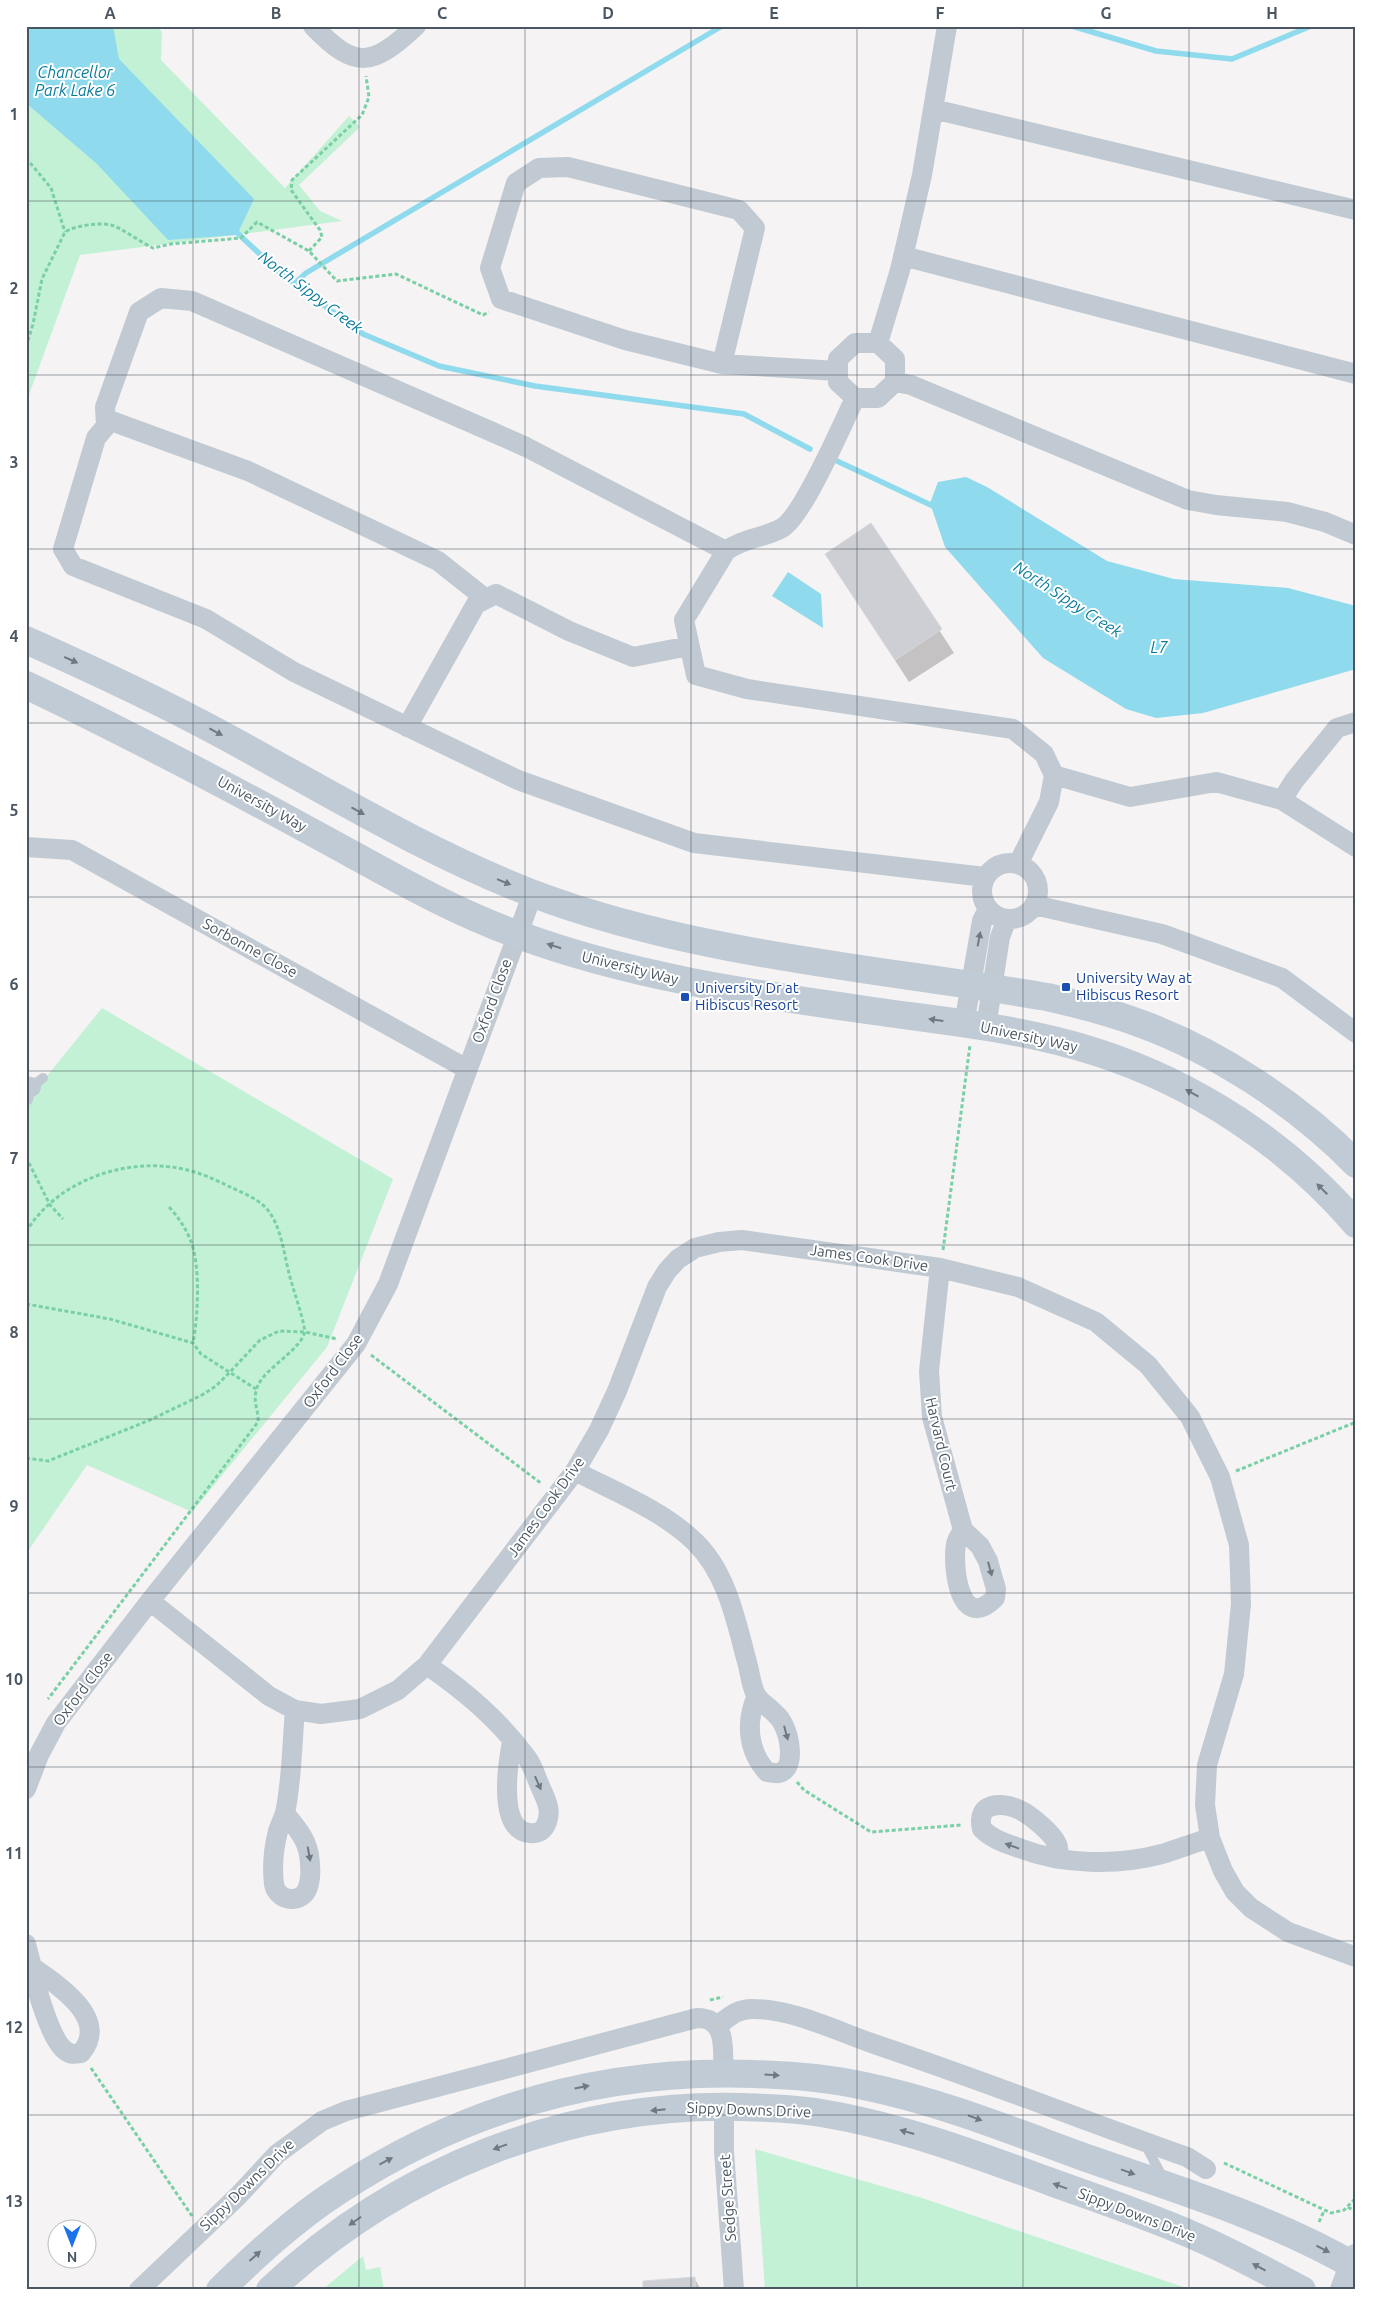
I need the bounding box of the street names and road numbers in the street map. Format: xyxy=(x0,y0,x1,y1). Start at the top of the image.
street label: University Way xyxy=(215,772,310,835)
street label: Sorbonne Close xyxy=(200,915,300,981)
street label: University Way xyxy=(580,947,680,988)
street label: Oxford Close xyxy=(468,956,515,1045)
street label: University Way xyxy=(979,1018,1079,1055)
street label: James Cook Drive xyxy=(809,1241,929,1274)
street label: Oxford Close xyxy=(299,1330,366,1411)
street label: Harvard Court xyxy=(922,1396,960,1492)
street label: James Cook Drive xyxy=(504,1453,588,1560)
street label: Oxford Close xyxy=(49,1648,116,1729)
street label: Sippy Downs Drive xyxy=(686,2099,812,2120)
street label: Sippy Downs Drive xyxy=(196,2135,297,2234)
street label: Sedge Street xyxy=(716,2154,739,2242)
street label: Sippy Downs Drive xyxy=(1076,2184,1198,2245)

